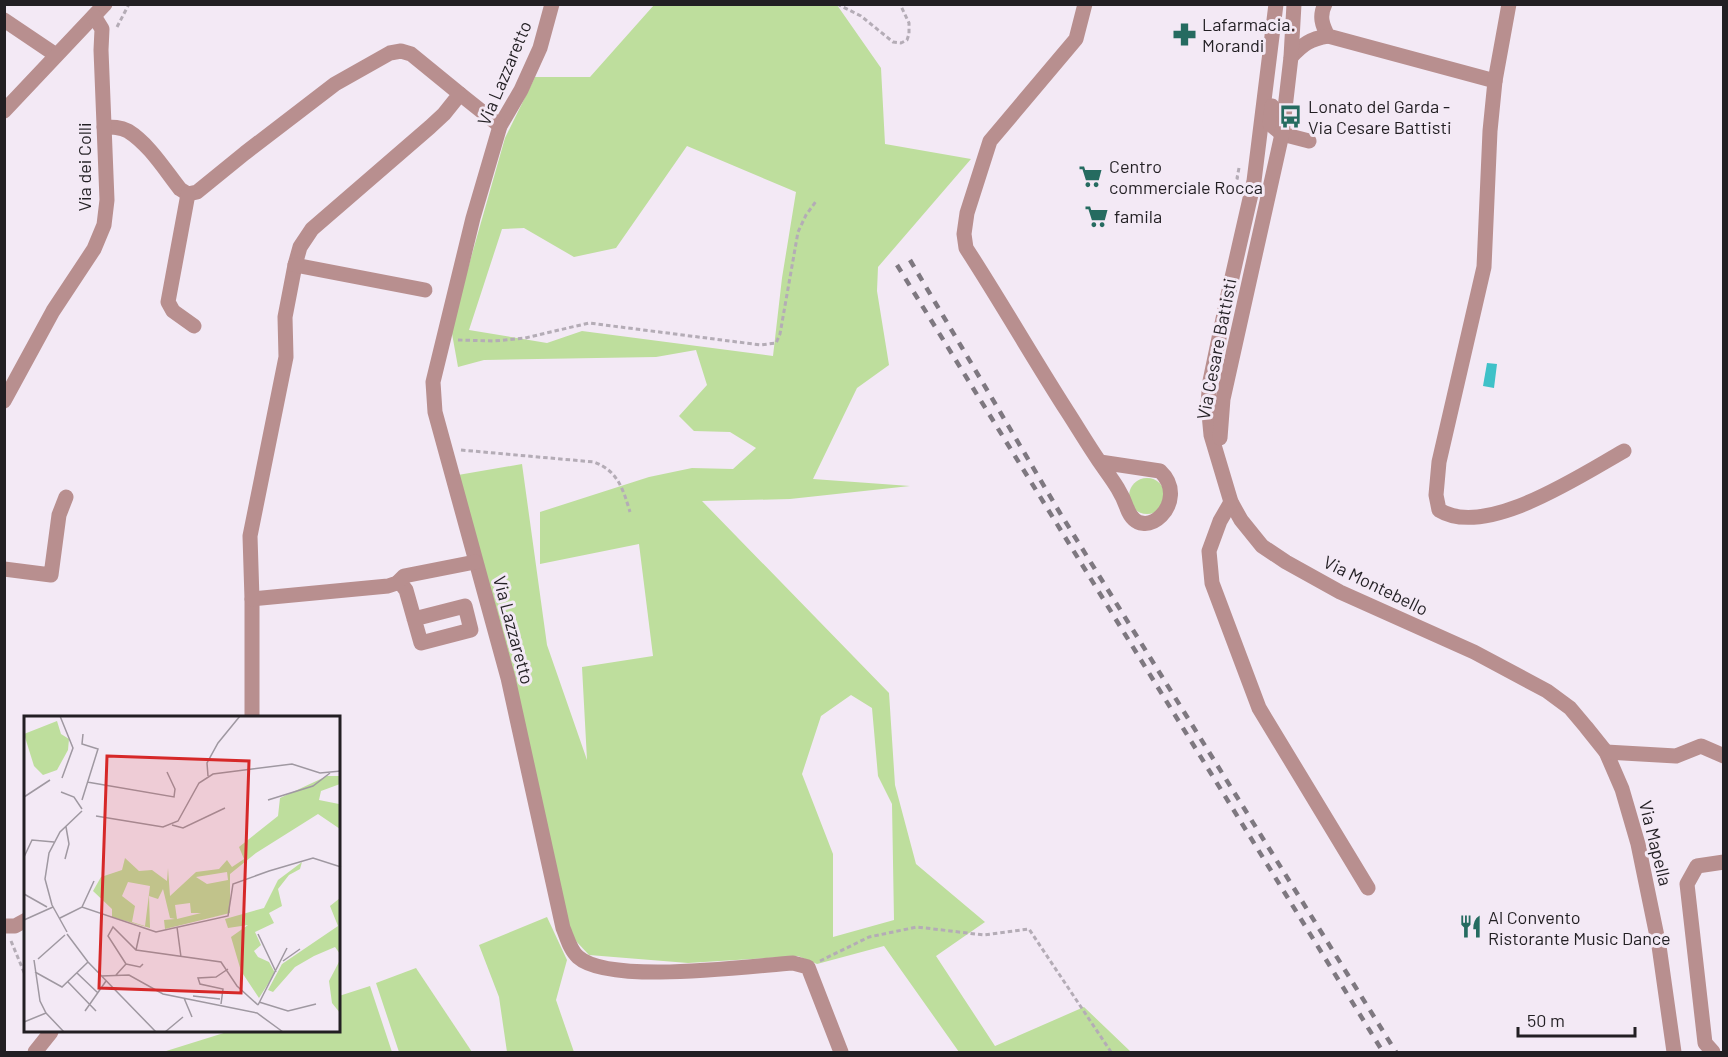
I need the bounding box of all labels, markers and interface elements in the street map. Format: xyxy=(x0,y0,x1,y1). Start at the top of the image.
place label: Lafarmacia. Morandi xyxy=(1202,13,1295,56)
street label: Via Lazzaretto xyxy=(472,18,536,128)
pharmacy icon: Lafarmacia. Morandi xyxy=(1171,21,1197,47)
place label: Lonato del Garda - Via Cesare Battisti xyxy=(1308,95,1452,138)
bus stop icon: Lonato del Garda - Via Cesare Battisti xyxy=(1277,103,1303,129)
street label: Via dei Colli xyxy=(73,122,95,212)
place label: Centro commerciale Rocca xyxy=(1109,155,1263,198)
supermarket icon: Centro commerciale Rocca xyxy=(1078,163,1104,189)
supermarket icon: famila xyxy=(1083,203,1109,229)
place label: famila xyxy=(1114,205,1162,227)
street label: Via Cesare Battisti xyxy=(1191,276,1241,422)
street label: Via Montebello xyxy=(1320,550,1432,620)
street label: Via Lazzaretto xyxy=(489,573,539,687)
inset map xyxy=(24,716,340,1033)
street label: Via Mapella xyxy=(1635,798,1677,888)
place label: Al Convento Ristorante Music Dance xyxy=(1488,906,1671,949)
restaurant icon: Al Convento Ristorante Music Dance xyxy=(1457,914,1483,940)
scale bar xyxy=(1518,1000,1635,1038)
text: 50 m xyxy=(1527,1009,1565,1031)

